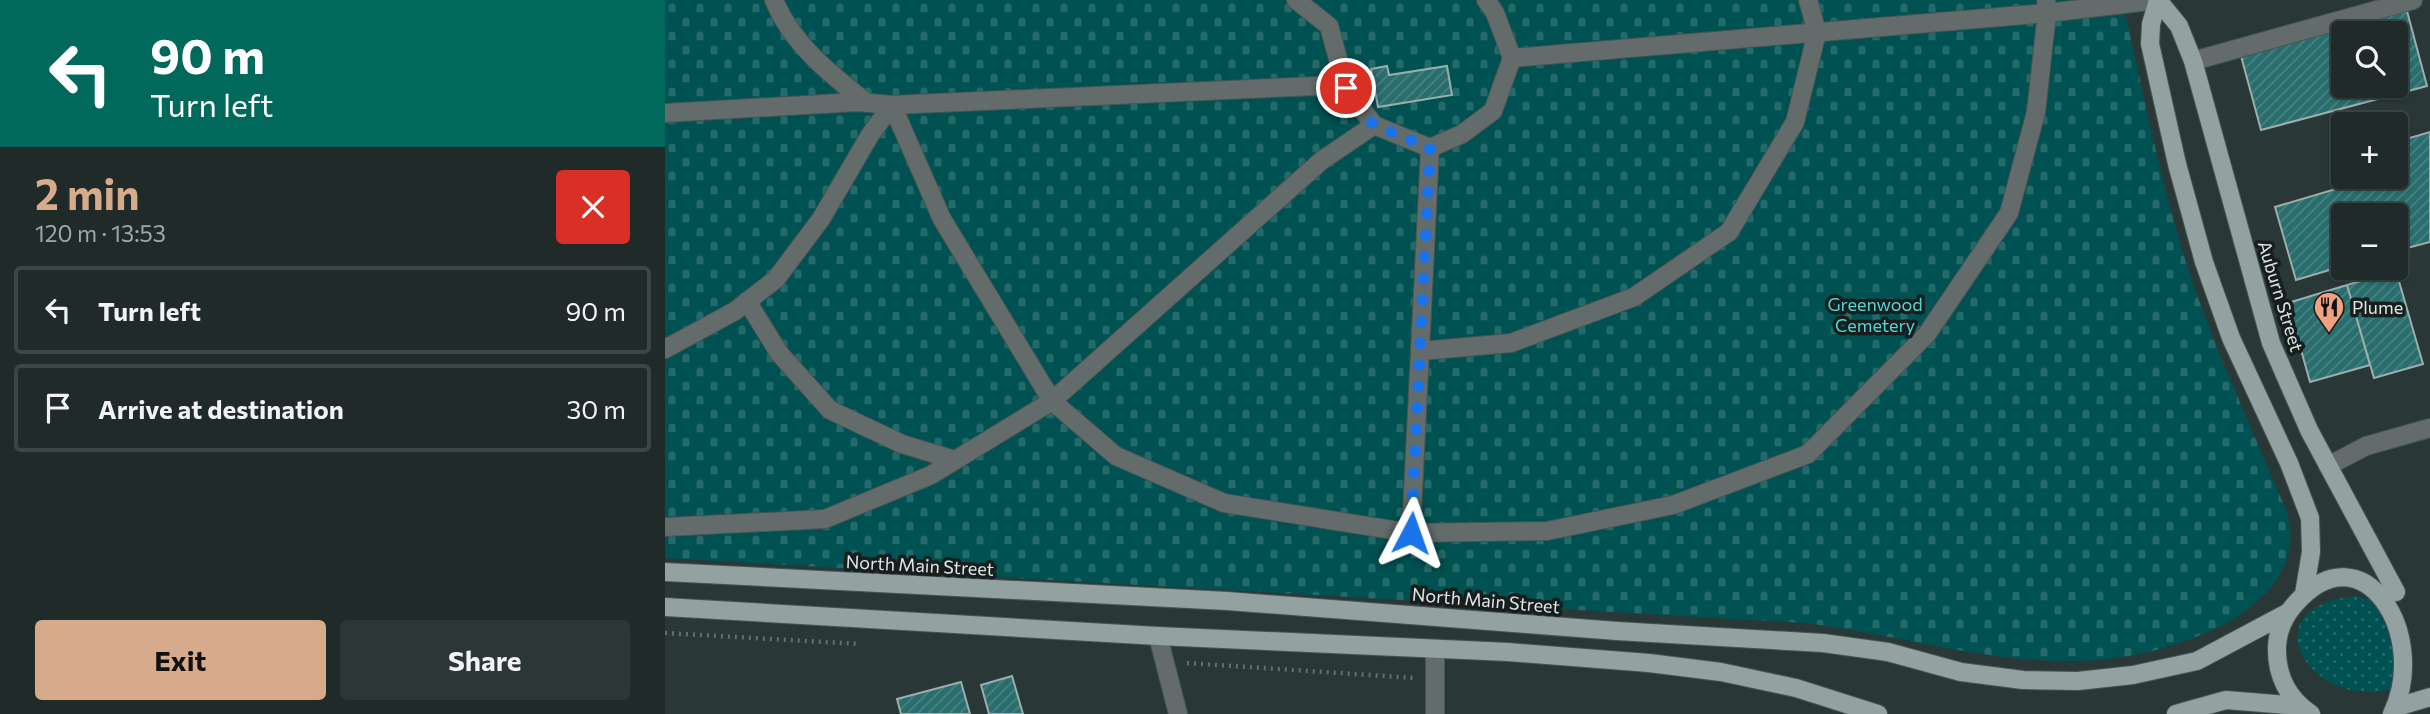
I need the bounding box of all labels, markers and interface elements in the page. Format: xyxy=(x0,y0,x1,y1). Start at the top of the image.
map controls xyxy=(2331,21,2408,280)
button: search xyxy=(2331,21,2408,98)
text: 90 m xyxy=(150,24,265,84)
icon: left xyxy=(35,28,126,119)
pin xyxy=(1316,58,1376,118)
icon: arrive xyxy=(1327,69,1365,107)
text: Turn left xyxy=(150,84,274,124)
button: + xyxy=(2331,112,2408,189)
text: 2 min xyxy=(35,167,140,219)
button: close xyxy=(556,170,630,244)
button: − xyxy=(2331,203,2408,280)
text: 120 m · 13:53 xyxy=(35,219,166,247)
street label: Auburn Street xyxy=(2254,238,2308,354)
restaurant icon: Plume xyxy=(2312,290,2346,334)
icon: left xyxy=(39,291,77,329)
park label: Greenwood Cemetery xyxy=(1827,293,1923,336)
text: Turn left xyxy=(98,295,201,326)
text: 90 m xyxy=(566,295,626,326)
place label: Plume xyxy=(2352,296,2403,318)
icon: arrive xyxy=(39,389,77,427)
text: Arrive at destination xyxy=(98,393,344,424)
text: 30 m xyxy=(567,393,626,424)
position arrow xyxy=(1374,496,1448,570)
street label: North Main Street xyxy=(845,550,995,580)
street label: North Main Street xyxy=(1411,583,1561,617)
button: Exit xyxy=(35,620,326,700)
button: Share xyxy=(340,620,630,700)

